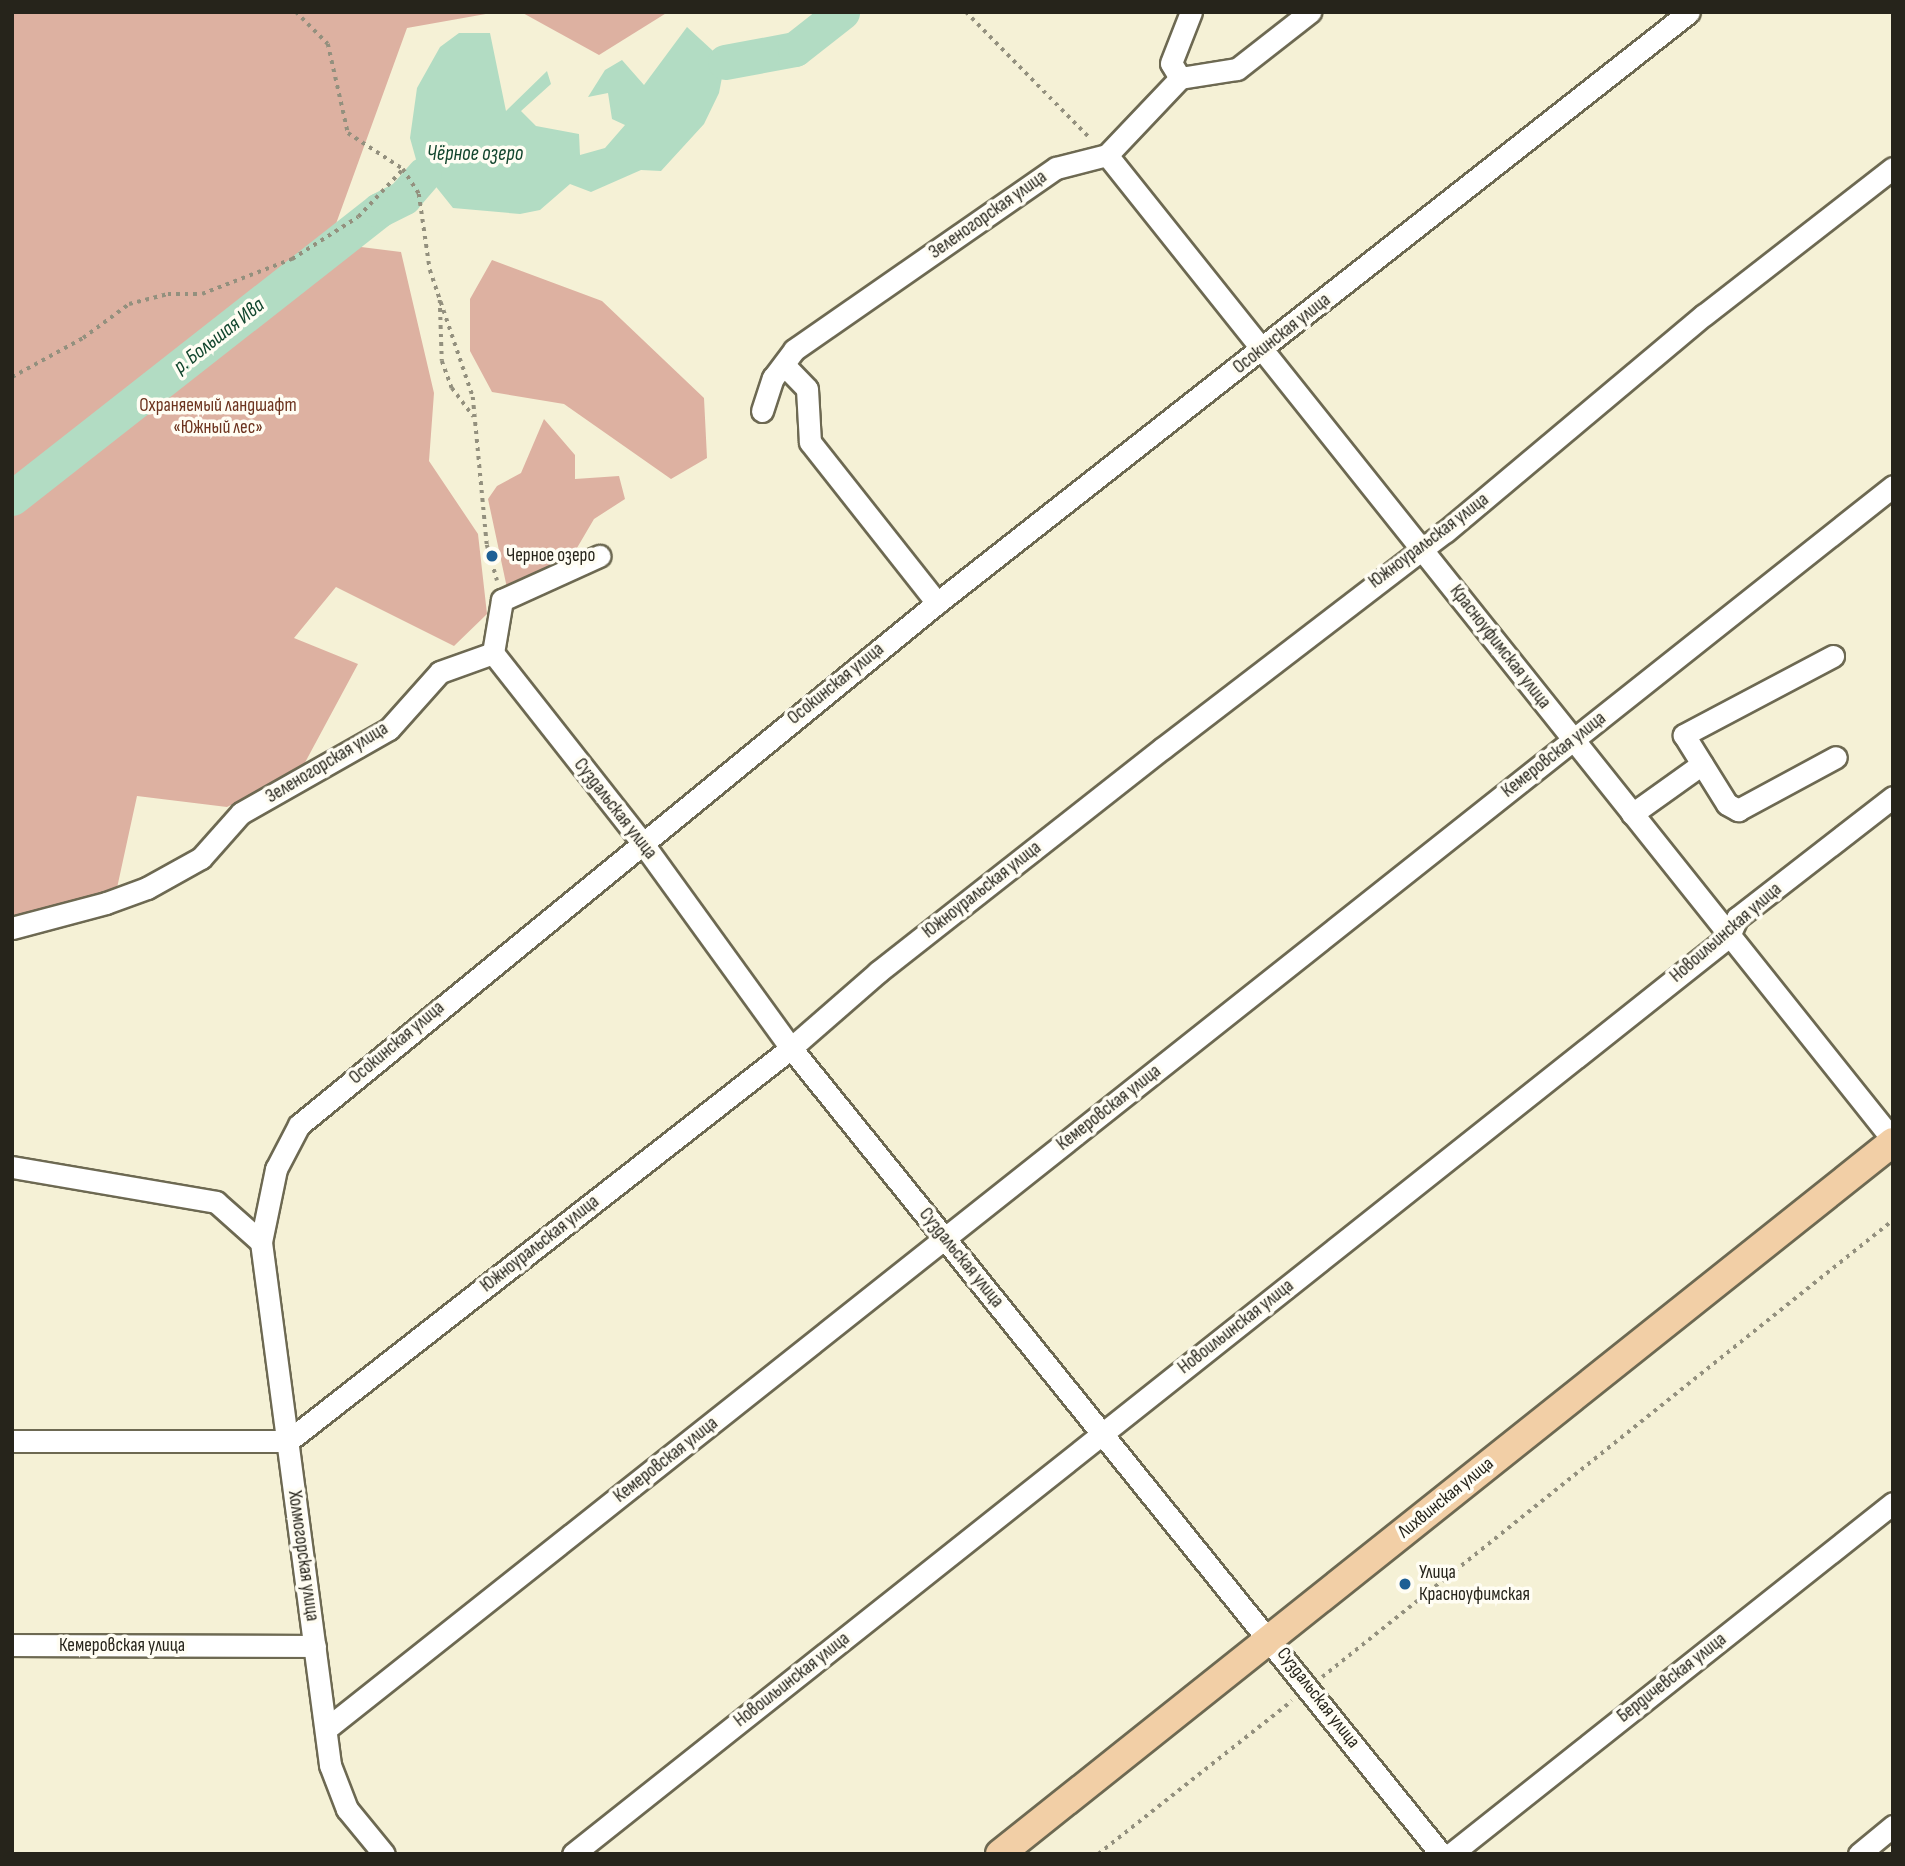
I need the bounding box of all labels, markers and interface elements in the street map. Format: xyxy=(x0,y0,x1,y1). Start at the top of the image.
water label: Чёрное озеро xyxy=(427,141,523,167)
street label: Зеленогорская улица xyxy=(925,166,1051,264)
street label: Осокинская улица xyxy=(1229,289,1335,379)
water label: р. Большая Ива xyxy=(168,293,270,379)
park label: Охраняемый ландшафт «Южный лес» xyxy=(139,395,297,439)
street label: Южноуральская улица xyxy=(1364,488,1494,594)
place label: Черное озеро xyxy=(506,545,595,567)
marker: Черное озеро xyxy=(484,548,500,564)
street label: Красноуфимская улица xyxy=(1445,580,1555,714)
street label: Осокинская улица xyxy=(783,638,889,730)
street label: Кемеровская улица xyxy=(1497,707,1611,803)
street label: Зеленогорская улица xyxy=(262,718,392,808)
street label: Суздальская улица xyxy=(569,754,661,864)
street label: Южноуральская улица xyxy=(918,837,1046,943)
street label: Новоильинская улица xyxy=(1665,878,1787,988)
street label: Осокинская улица xyxy=(345,997,449,1089)
street label: Кемеровская улица xyxy=(1052,1060,1166,1156)
street label: Южноуральская улица xyxy=(476,1191,604,1297)
street label: Суздальская улица xyxy=(914,1203,1008,1313)
street label: Новоильинская улица xyxy=(1174,1275,1298,1379)
street label: Кемеровская улица xyxy=(609,1412,723,1508)
street label: Лихвинская улица xyxy=(1394,1453,1498,1543)
street label: Холмогорская улица xyxy=(283,1489,323,1623)
place label: Улица Красноуфимская xyxy=(1419,1562,1530,1606)
marker: Улица Красноуфимская xyxy=(1397,1576,1413,1592)
street label: Новоильинская улица xyxy=(730,1628,854,1732)
street label: Бердичевская улица xyxy=(1613,1628,1731,1728)
street label: Кемеровская улица xyxy=(59,1635,185,1657)
street label: Суздальская улица xyxy=(1272,1643,1364,1753)

